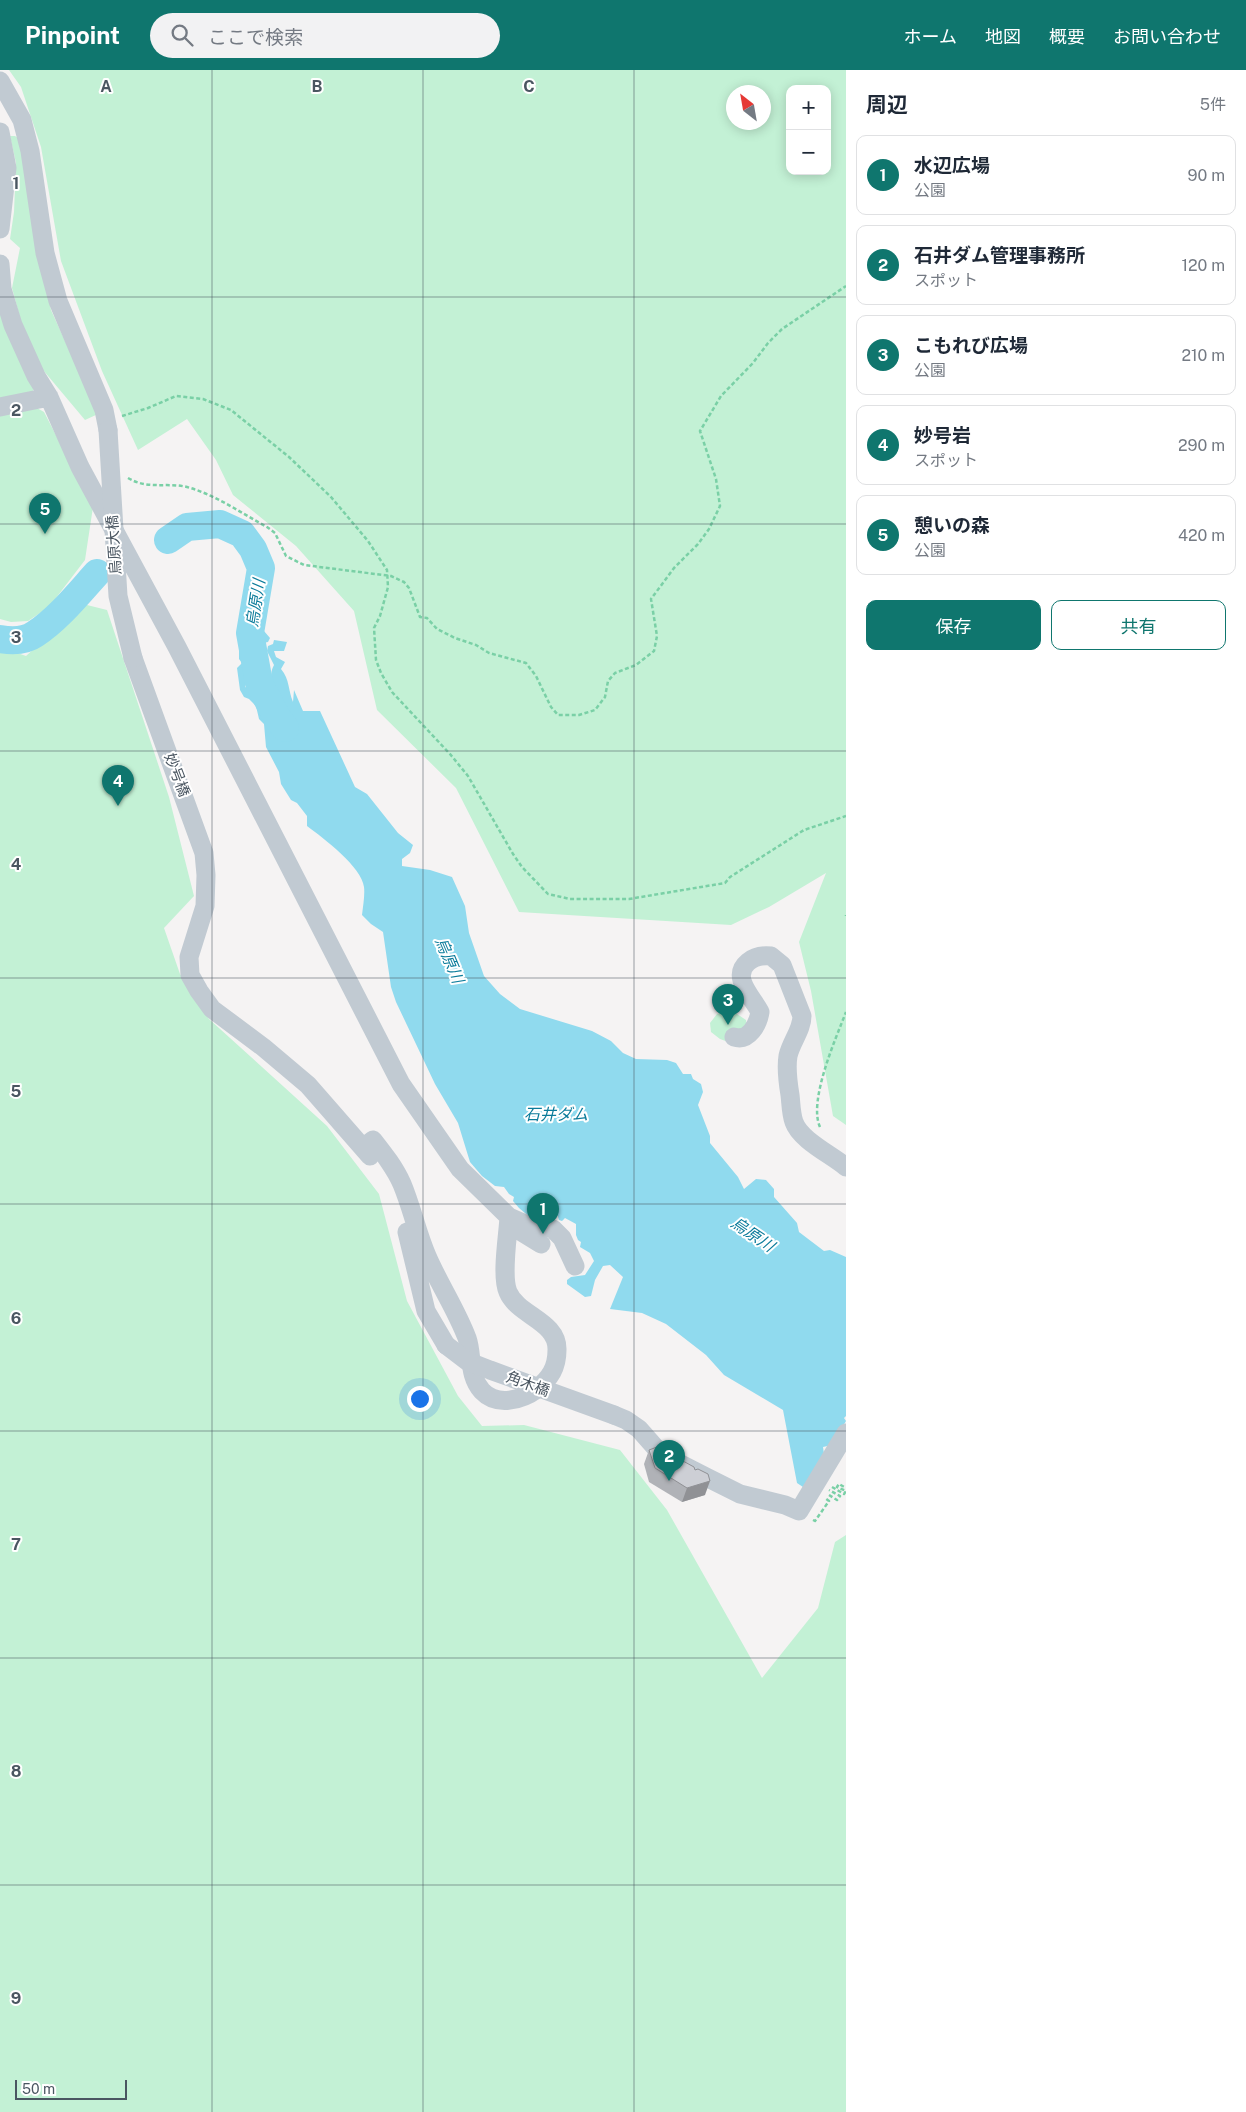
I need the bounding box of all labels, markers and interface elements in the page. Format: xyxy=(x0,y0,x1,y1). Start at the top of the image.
search box xyxy=(150,13,500,58)
text: Pinpoint xyxy=(25,21,120,49)
icon: search xyxy=(168,21,196,49)
text: ここで検索 xyxy=(208,26,303,48)
text: ホーム xyxy=(904,26,957,47)
text: 地図 xyxy=(985,26,1021,47)
text: 概要 xyxy=(1049,26,1085,47)
text: お問い合わせ xyxy=(1113,26,1221,47)
text: A xyxy=(100,77,112,96)
text: B xyxy=(312,77,323,96)
text: C xyxy=(523,77,535,96)
north arrow xyxy=(726,85,771,130)
map controls xyxy=(786,85,831,175)
button: + xyxy=(786,85,831,130)
text: 周辺 xyxy=(866,92,908,117)
text: 5件 xyxy=(1200,95,1226,114)
button: − xyxy=(786,130,831,175)
text: 水辺広場 xyxy=(914,154,990,176)
text: 1 xyxy=(880,166,886,185)
text: 90 m xyxy=(1188,166,1225,185)
text: 1 xyxy=(13,174,19,193)
text: 公園 xyxy=(914,181,946,200)
text: 石井ダム管理事務所 xyxy=(914,244,1085,266)
text: 2 xyxy=(878,256,888,275)
text: 120 m xyxy=(1181,256,1225,275)
text: スポット xyxy=(914,271,978,290)
text: こもれび広場 xyxy=(914,334,1028,356)
text: 3 xyxy=(878,346,888,365)
text: 210 m xyxy=(1181,346,1225,365)
text: 公園 xyxy=(914,361,946,380)
text: 2 xyxy=(11,401,21,420)
text: 妙号岩 xyxy=(914,424,971,446)
text: 4 xyxy=(878,436,888,455)
text: 290 m xyxy=(1178,436,1225,455)
text: スポット xyxy=(914,451,978,470)
pin: 5 xyxy=(29,493,61,534)
text: 憩いの森 xyxy=(914,514,990,536)
street label: 烏原大橋 xyxy=(103,515,124,576)
text: 5 xyxy=(878,526,888,545)
text: 420 m xyxy=(1178,526,1225,545)
text: 公園 xyxy=(914,541,946,560)
water label: 烏原川 xyxy=(242,576,269,628)
button: 保存 xyxy=(866,600,1041,650)
button: 共有 xyxy=(1051,600,1226,650)
text: 3 xyxy=(11,628,21,647)
street label: 妙号橋 xyxy=(161,751,193,799)
pin: 4 xyxy=(102,765,134,806)
text: 4 xyxy=(11,855,22,874)
water label: 烏原川 xyxy=(431,934,468,988)
pin: 3 xyxy=(712,984,744,1025)
text: 5 xyxy=(11,1082,22,1101)
water label: 石井ダム xyxy=(524,1105,588,1124)
pin: 1 xyxy=(527,1193,559,1234)
water label: 烏原川 xyxy=(728,1213,780,1257)
text: 6 xyxy=(11,1309,21,1328)
street label: 角木橋 xyxy=(504,1368,552,1399)
your location xyxy=(407,1386,433,1412)
pin: 2 xyxy=(653,1440,685,1481)
text: 7 xyxy=(11,1535,21,1554)
text: 8 xyxy=(11,1762,22,1781)
text: 9 xyxy=(11,1989,21,2008)
scale bar xyxy=(15,2077,128,2100)
text: 50 m xyxy=(22,2081,55,2097)

